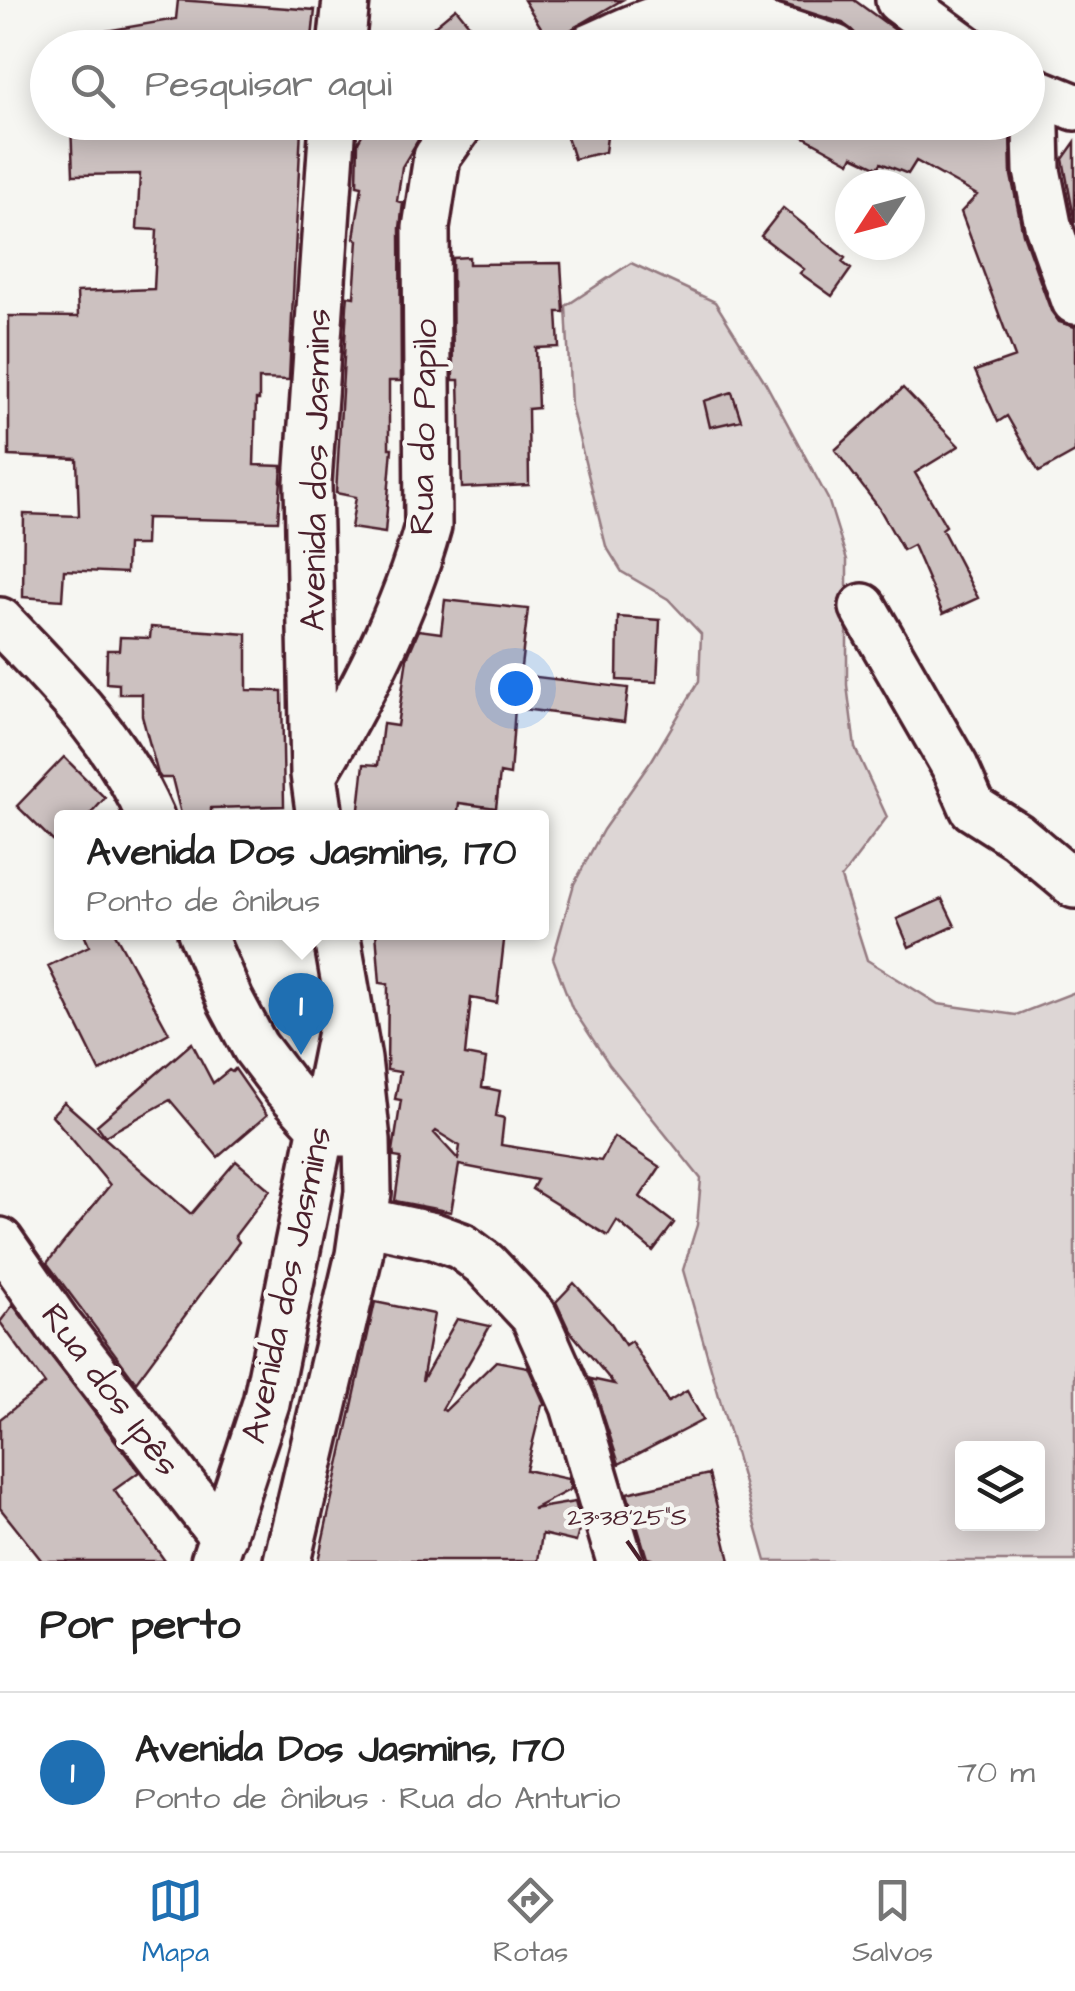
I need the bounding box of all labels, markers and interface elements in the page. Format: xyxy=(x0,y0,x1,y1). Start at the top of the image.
search box xyxy=(30,30,1045,140)
icon: search xyxy=(65,58,120,113)
text: Pesquisar aqui xyxy=(145,59,392,111)
north arrow xyxy=(835,170,925,260)
street label: Avenida dos Jasmins xyxy=(289,308,343,632)
street label: Rua do Papilo xyxy=(398,318,450,536)
your location xyxy=(490,663,541,714)
popup xyxy=(54,810,549,940)
text: Avenida Dos Jasmins, 170 xyxy=(87,827,516,879)
text: Ponto de ônibus xyxy=(87,879,320,924)
pin: 1 xyxy=(268,972,334,1055)
street label: Avenida dos Jasmins xyxy=(229,1122,345,1448)
street label: Rua dos Ipês xyxy=(29,1293,191,1487)
map controls xyxy=(955,1441,1045,1531)
button: layers xyxy=(955,1441,1045,1531)
text: 23°38'25"S xyxy=(567,1500,687,1535)
text: Por perto xyxy=(40,1597,240,1655)
text: Avenida Dos Jasmins, 170 xyxy=(135,1724,565,1776)
text: 1 xyxy=(70,1750,75,1795)
text: 70 m xyxy=(957,1750,1035,1795)
text: Ponto de ônibus · Rua do Anturio xyxy=(135,1776,621,1821)
tab: Mapa xyxy=(142,1873,209,1972)
tab: Rotas xyxy=(493,1873,568,1972)
tab: Salvos xyxy=(852,1873,933,1972)

